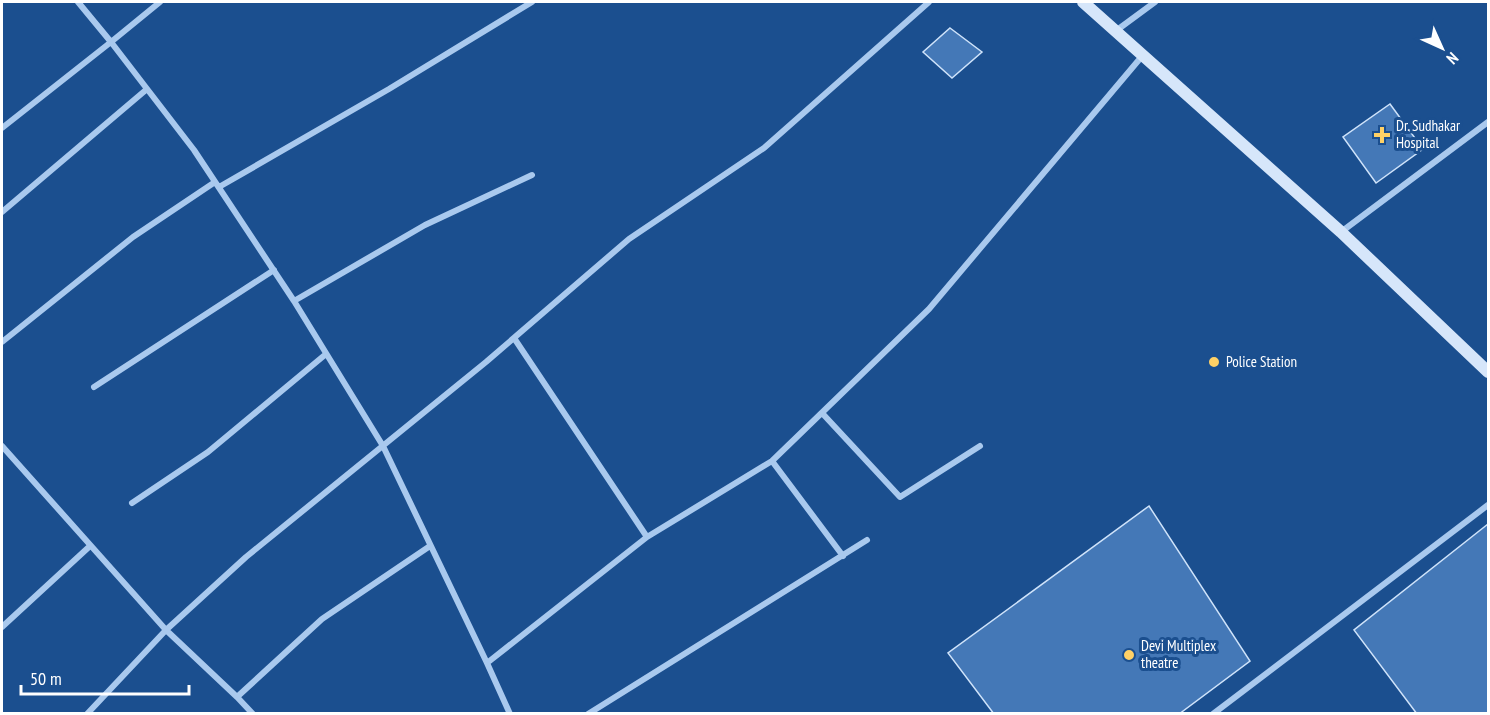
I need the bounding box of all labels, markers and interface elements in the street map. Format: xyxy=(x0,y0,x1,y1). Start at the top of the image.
north arrow xyxy=(1412,18,1472,78)
text: N xyxy=(1442,48,1463,69)
place label: Dr. Sudhakar Hospital xyxy=(1396,116,1461,152)
marker: Dr. Sudhakar Hospital xyxy=(1373,126,1391,144)
place label: Police Station xyxy=(1226,352,1297,371)
marker: Police Station xyxy=(1207,355,1221,369)
place label: Devi Multiplex theatre xyxy=(1141,636,1216,672)
marker: Devi Multiplex theatre xyxy=(1122,648,1136,662)
scale bar xyxy=(21,658,189,696)
text: 50 m xyxy=(30,667,62,690)

